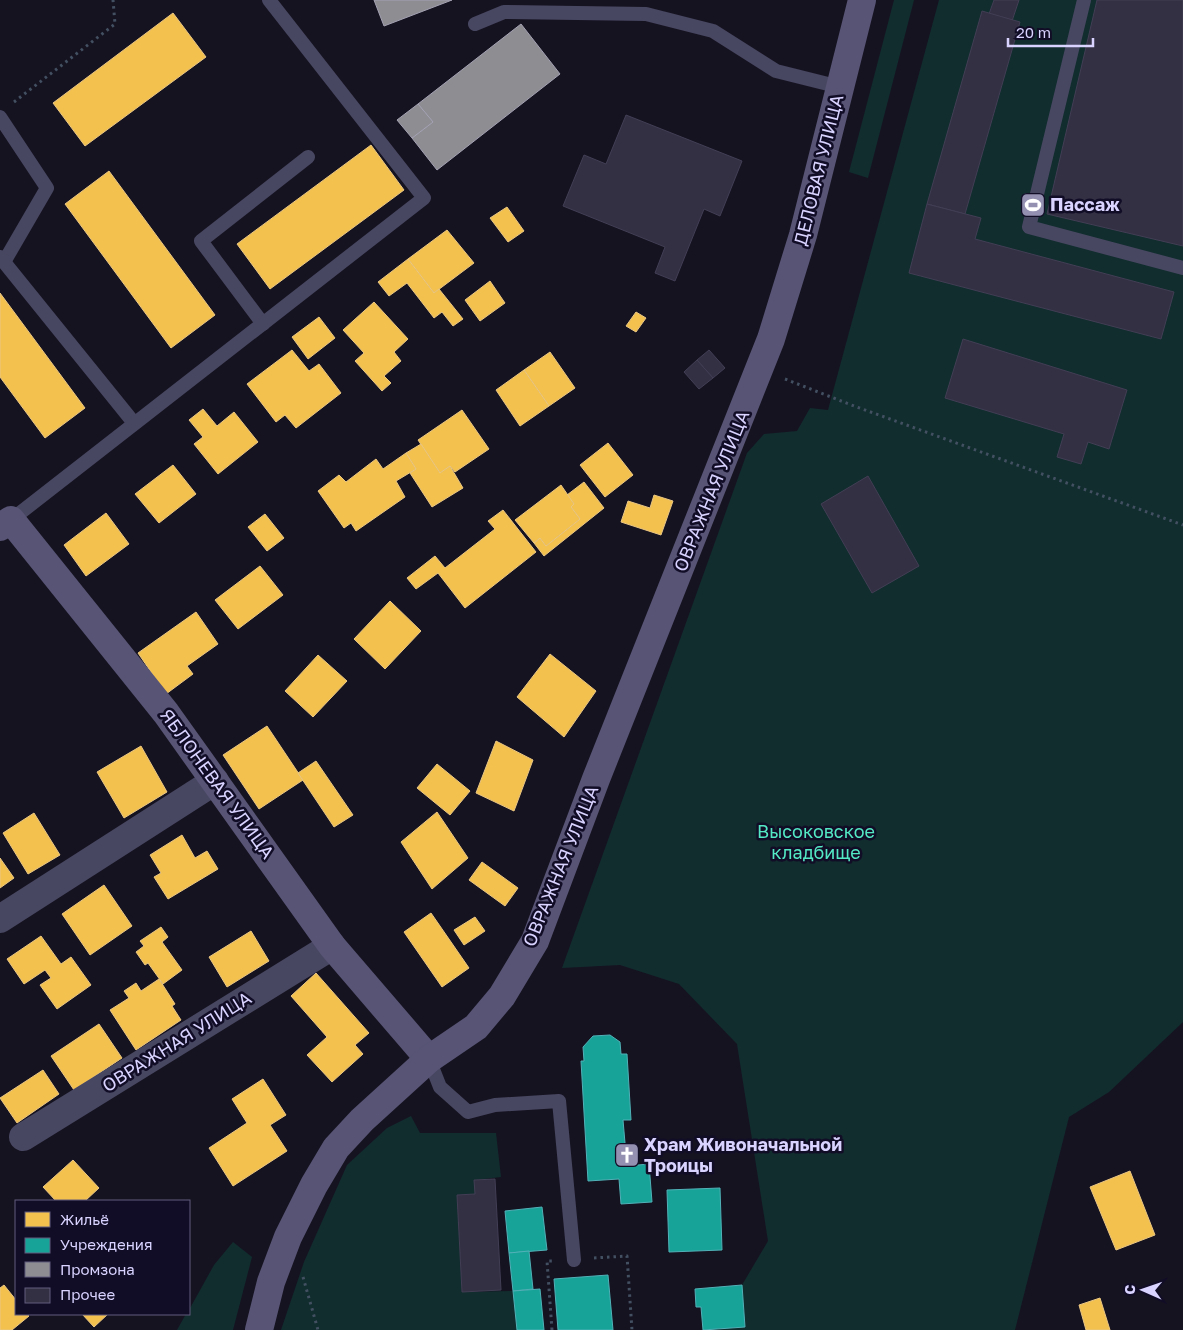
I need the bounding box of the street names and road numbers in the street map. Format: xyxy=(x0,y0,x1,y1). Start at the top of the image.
street label: ДЕЛОВАЯ УЛИЦА xyxy=(789,92,847,248)
street label: ОВРАЖНАЯ УЛИЦА xyxy=(669,407,753,574)
street label: ЯБЛОНЕВАЯ УЛИЦА xyxy=(156,704,280,863)
street label: ОВРАЖНАЯ УЛИЦА xyxy=(518,782,602,949)
street label: ОВРАЖНАЯ УЛИЦА xyxy=(98,986,255,1096)

